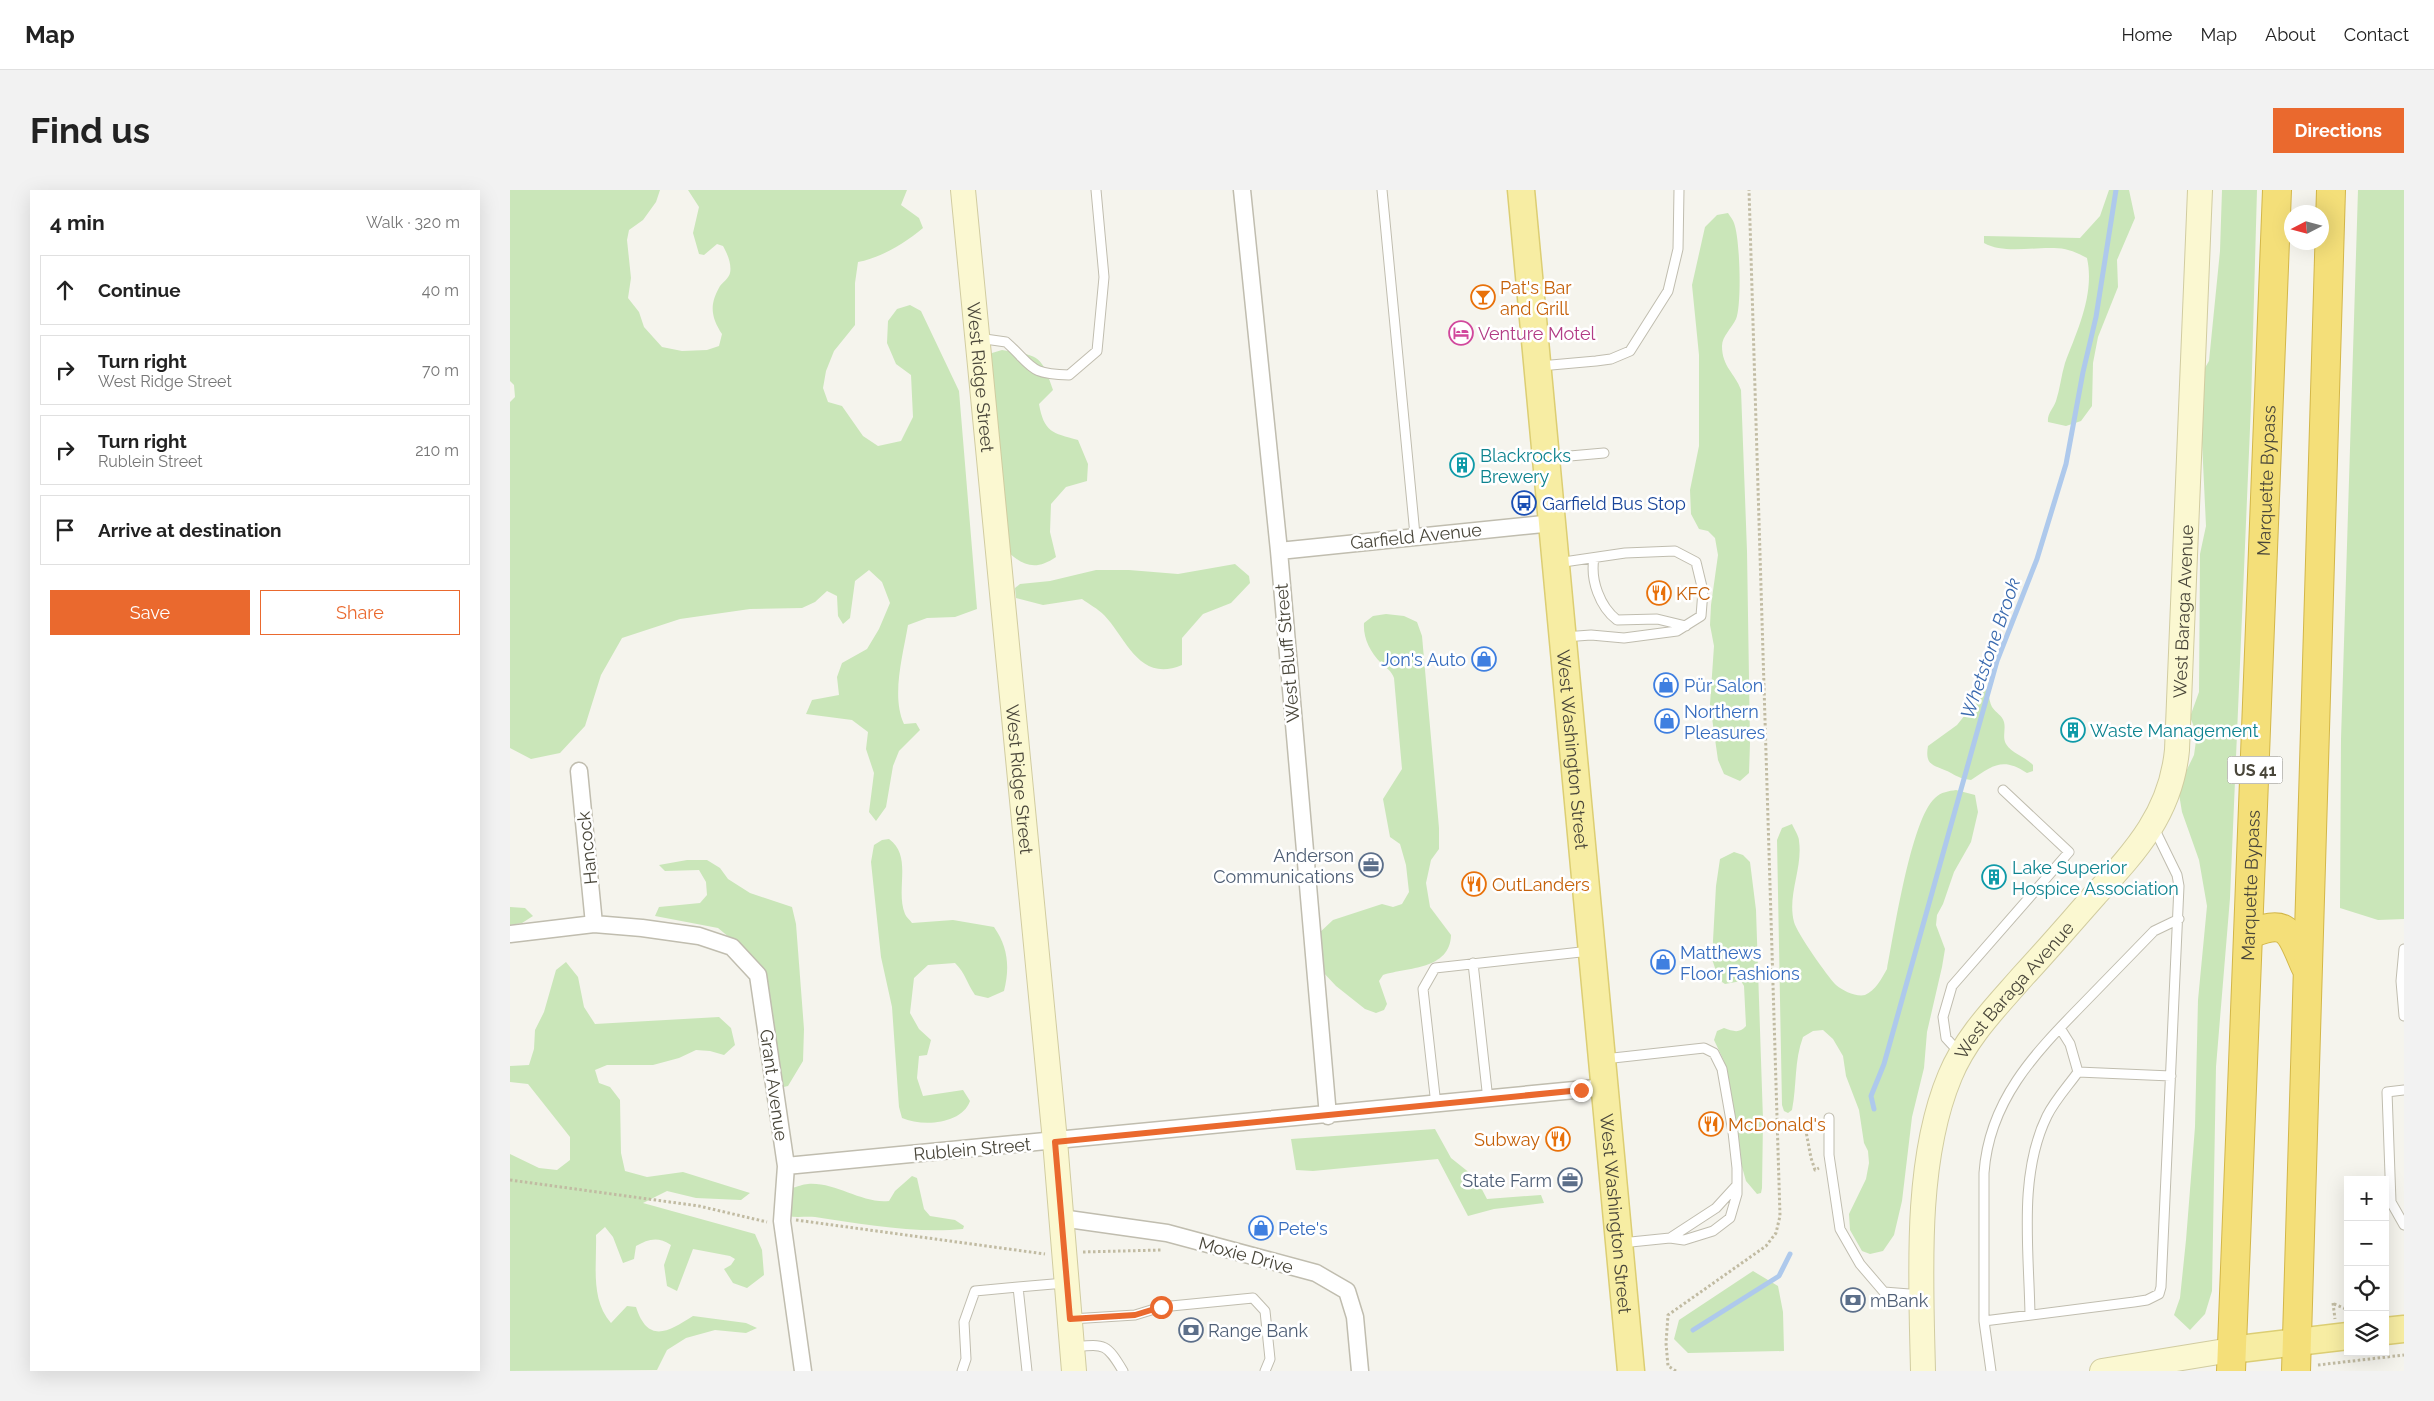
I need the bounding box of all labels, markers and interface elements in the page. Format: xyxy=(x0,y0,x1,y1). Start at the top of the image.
text: Map xyxy=(25,20,75,49)
text: Home xyxy=(2121,24,2172,45)
text: Map xyxy=(2200,24,2237,45)
text: About xyxy=(2265,24,2316,45)
text: Contact xyxy=(2344,24,2409,45)
button: Directions xyxy=(2273,108,2404,153)
text: Find us xyxy=(30,110,150,151)
north arrow xyxy=(2284,205,2329,250)
text: 4 min xyxy=(50,210,105,235)
text: Walk · 320 m xyxy=(366,213,460,232)
icon: ahead xyxy=(51,276,79,304)
place label: Pat's Bar and Grill xyxy=(1500,277,1572,319)
text: Continue xyxy=(98,279,181,301)
text: 40 m xyxy=(422,281,459,300)
bar icon: Pat's Bar and Grill xyxy=(1470,284,1496,310)
street label: West Ridge Street xyxy=(963,301,999,453)
hotel icon: Venture Motel xyxy=(1448,320,1474,346)
place label: Venture Motel xyxy=(1478,323,1596,344)
text: Turn right xyxy=(98,350,187,372)
icon: right xyxy=(51,356,79,384)
text: 70 m xyxy=(422,361,459,380)
text: West Ridge Street xyxy=(98,372,232,391)
street label: Marquette Bypass xyxy=(2252,405,2279,556)
text: Turn right xyxy=(98,430,187,452)
icon: right xyxy=(51,436,79,464)
text: 210 m xyxy=(415,441,459,460)
place label: Blackrocks Brewery xyxy=(1480,445,1571,487)
text: Rublein Street xyxy=(98,452,203,471)
building icon: Blackrocks Brewery xyxy=(1449,452,1475,478)
bus stop icon: Garfield Bus Stop xyxy=(1511,490,1537,516)
place label: Garfield Bus Stop xyxy=(1542,493,1686,514)
icon: arrive xyxy=(51,516,79,544)
text: Arrive at destination xyxy=(98,519,282,541)
street label: Garfield Avenue xyxy=(1349,519,1483,553)
street label: West Baraga Avenue xyxy=(2169,524,2197,699)
water label: Whetstone Brook xyxy=(1956,575,2024,721)
restaurant icon: KFC xyxy=(1646,580,1672,606)
street label: West Bluff Street xyxy=(1270,583,1304,723)
place label: KFC xyxy=(1676,583,1710,604)
button: Save xyxy=(50,590,250,635)
button: Share xyxy=(260,590,460,635)
shop icon: Jon's Auto xyxy=(1471,646,1497,672)
place label: Jon's Auto xyxy=(1381,649,1466,670)
street label: West Washington Street xyxy=(1553,649,1593,851)
shop icon: Pür Salon xyxy=(1653,672,1679,698)
place label: Pür Salon xyxy=(1684,675,1763,696)
place label: Northern Pleasures xyxy=(1684,701,1765,743)
street label: West Ridge Street xyxy=(1002,703,1038,855)
shop icon: Northern Pleasures xyxy=(1654,708,1680,734)
building icon: Waste Management xyxy=(2060,717,2086,743)
place label: Waste Management xyxy=(2090,720,2258,741)
road number: US 41 xyxy=(2228,756,2282,784)
street label: Marquette Bypass xyxy=(2236,809,2263,961)
street label: Hancock xyxy=(573,810,601,886)
place label: Anderson Communications xyxy=(1213,845,1354,887)
office icon: Anderson Communications xyxy=(1358,852,1384,878)
place label: Lake Superior Hospice Association xyxy=(2012,857,2179,899)
building icon: Lake Superior Hospice Association xyxy=(1981,864,2007,890)
restaurant icon: OutLanders xyxy=(1461,871,1487,897)
place label: OutLanders xyxy=(1492,874,1590,895)
street label: West Baraga Avenue xyxy=(1950,917,2078,1063)
place label: Matthews Floor Fashions xyxy=(1680,942,1800,984)
shop icon: Matthews Floor Fashions xyxy=(1650,949,1676,975)
street label: Grant Avenue xyxy=(756,1028,792,1143)
route end xyxy=(1570,1079,1593,1102)
restaurant icon: McDonald's xyxy=(1698,1111,1724,1137)
street label: West Washington Street xyxy=(1597,1113,1636,1315)
place label: McDonald's xyxy=(1728,1114,1826,1135)
restaurant icon: Subway xyxy=(1545,1126,1571,1152)
place label: Subway xyxy=(1474,1129,1540,1150)
street label: Rublein Street xyxy=(912,1133,1032,1165)
office icon: State Farm xyxy=(1557,1167,1583,1193)
place label: State Farm xyxy=(1462,1170,1552,1191)
map controls xyxy=(2344,1176,2389,1356)
button: + xyxy=(2344,1176,2389,1221)
shop icon: Pete's xyxy=(1248,1215,1274,1241)
place label: Pete's xyxy=(1278,1218,1328,1239)
button: − xyxy=(2344,1221,2389,1266)
street label: Moxie Drive xyxy=(1196,1232,1296,1278)
button: locate xyxy=(2344,1266,2389,1311)
bank icon: mBank xyxy=(1840,1287,1866,1313)
place label: mBank xyxy=(1870,1290,1929,1311)
route start xyxy=(1150,1296,1173,1319)
button: layers xyxy=(2344,1311,2389,1356)
bank icon: Range Bank xyxy=(1178,1317,1204,1343)
place label: Range Bank xyxy=(1208,1320,1308,1341)

